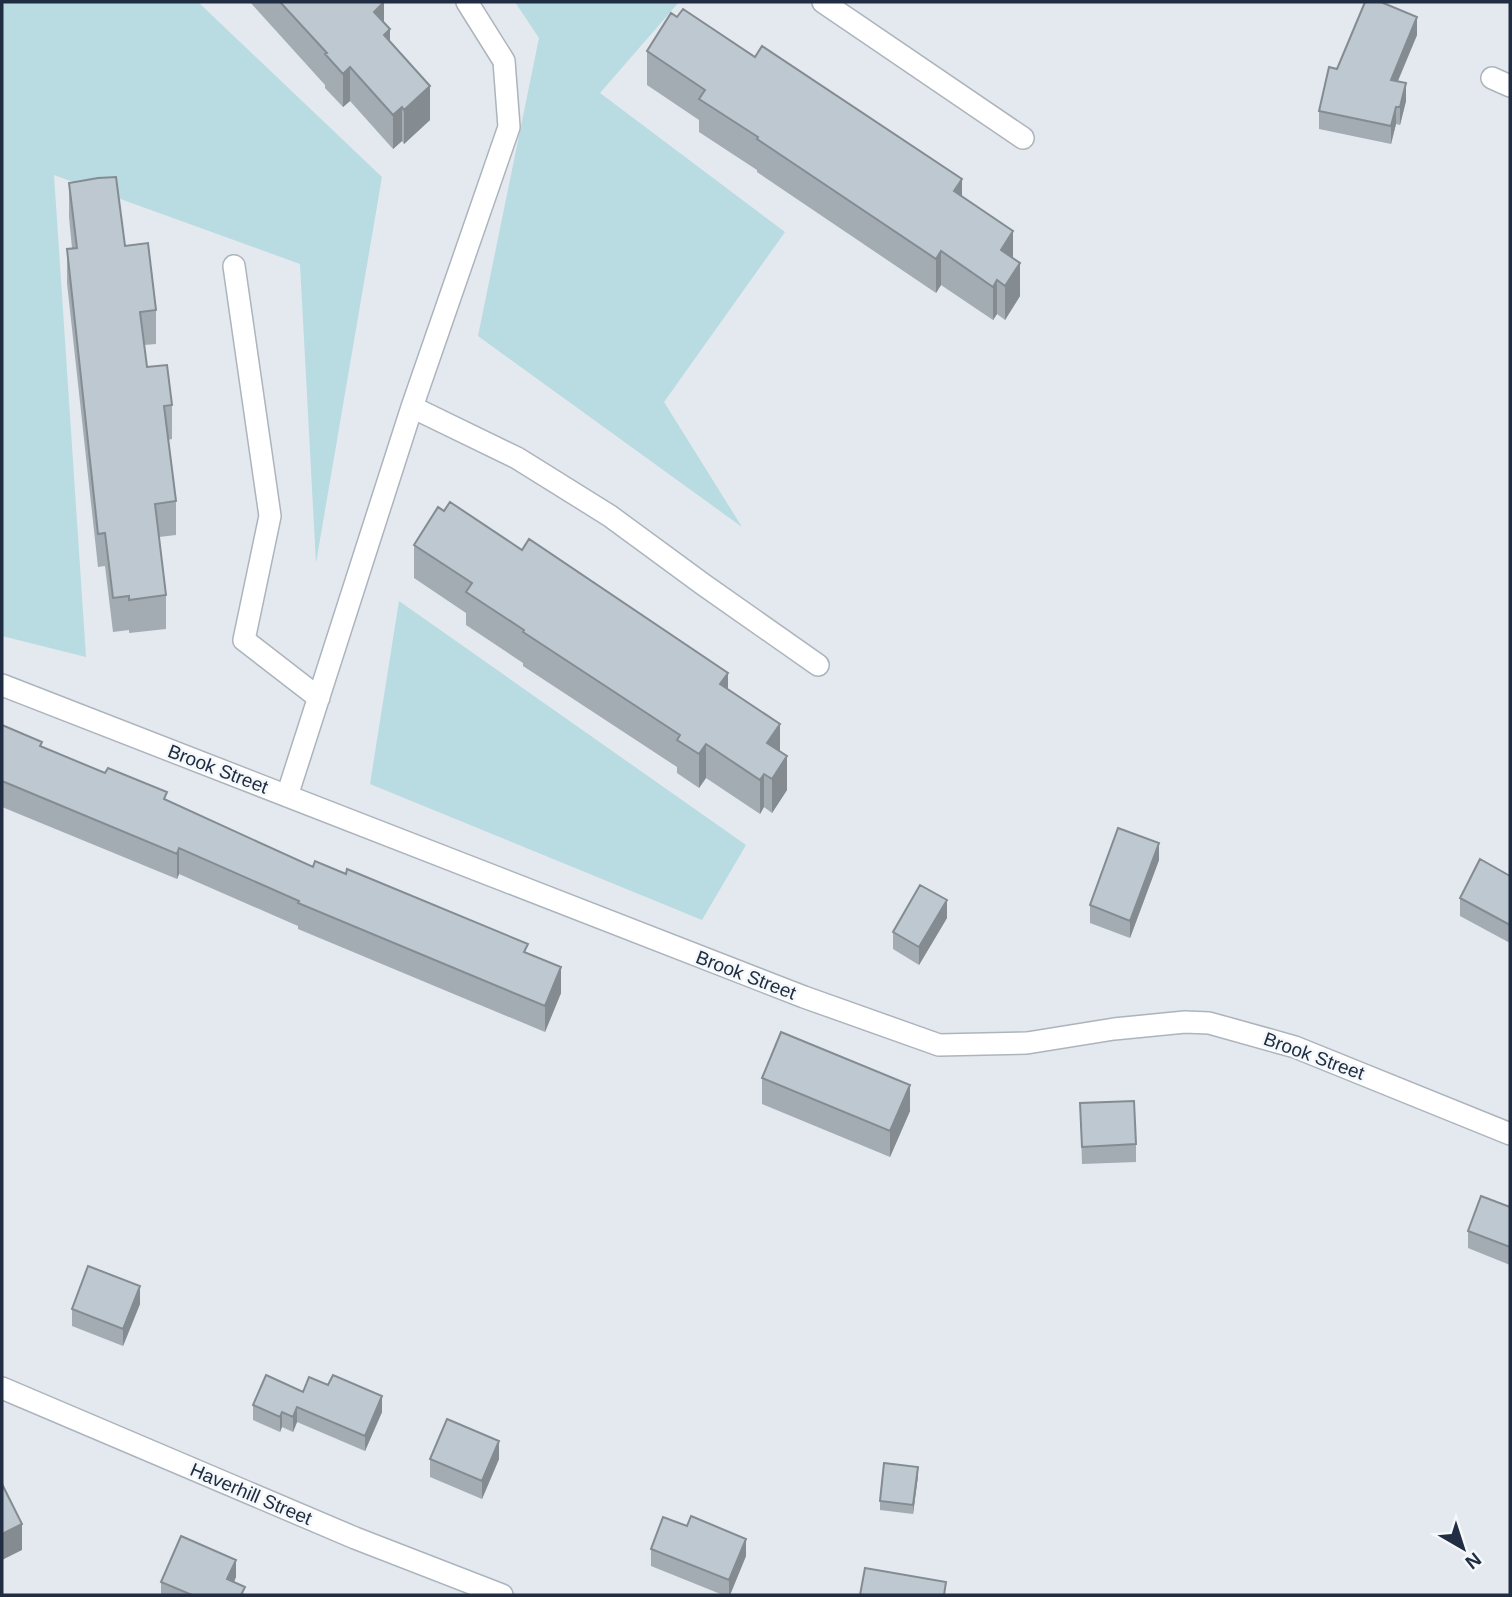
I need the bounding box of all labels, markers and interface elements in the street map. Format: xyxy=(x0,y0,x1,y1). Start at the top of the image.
street label: Brook Street xyxy=(165,740,272,798)
street label: Brook Street xyxy=(693,946,800,1004)
street label: Brook Street xyxy=(1261,1028,1368,1084)
street label: Haverhill Street xyxy=(187,1459,316,1529)
north arrow xyxy=(1428,1513,1498,1583)
text: N xyxy=(1461,1548,1485,1573)

